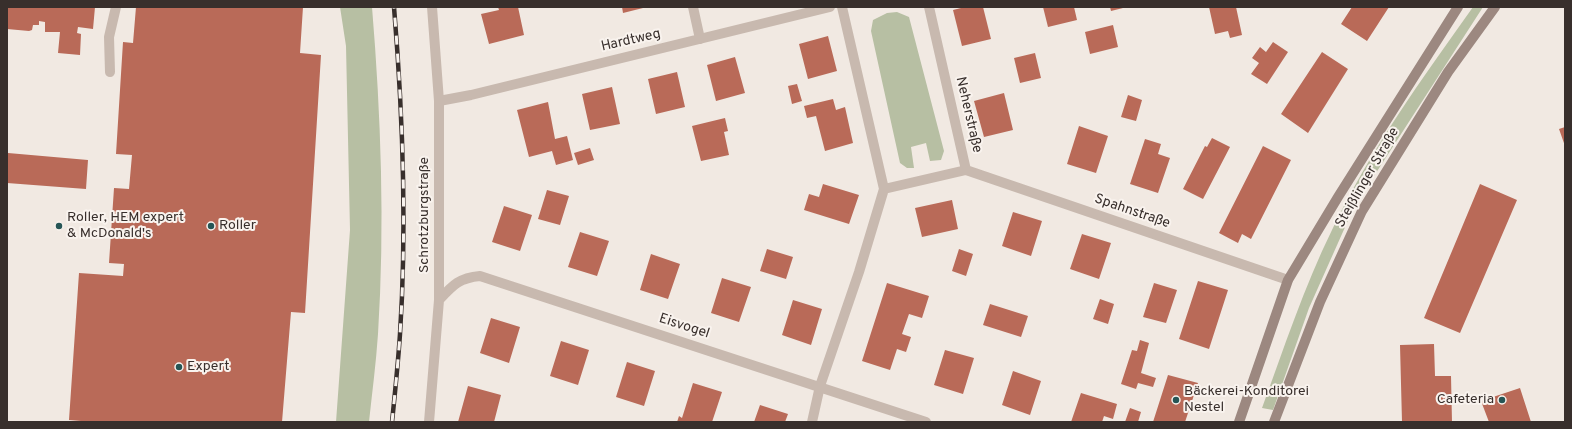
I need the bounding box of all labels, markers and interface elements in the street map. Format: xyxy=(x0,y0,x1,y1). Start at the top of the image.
street label: Hardtweg xyxy=(600,26,662,56)
street label: Neherstraße xyxy=(951,75,985,155)
street label: Steißlinger Straße xyxy=(1333,125,1403,231)
street label: Schrotzburgstraße xyxy=(417,157,433,273)
street label: Spahnstraße xyxy=(1092,191,1172,233)
place label: Roller, HEM expert & McDonald's xyxy=(67,210,184,242)
place label: Roller xyxy=(219,218,256,234)
marker: Roller, HEM expert & McDonald's xyxy=(54,221,64,231)
marker: Roller xyxy=(206,221,216,231)
street label: Eisvogel xyxy=(656,311,712,343)
place label: Expert xyxy=(187,359,229,375)
marker: Expert xyxy=(174,362,184,372)
place label: Bäckerei-Konditorei Nestel xyxy=(1184,384,1309,416)
place label: Cafeteria xyxy=(1437,392,1494,408)
marker: Bäckerei-Konditorei Nestel xyxy=(1171,395,1181,405)
marker: Cafeteria xyxy=(1497,395,1507,405)

